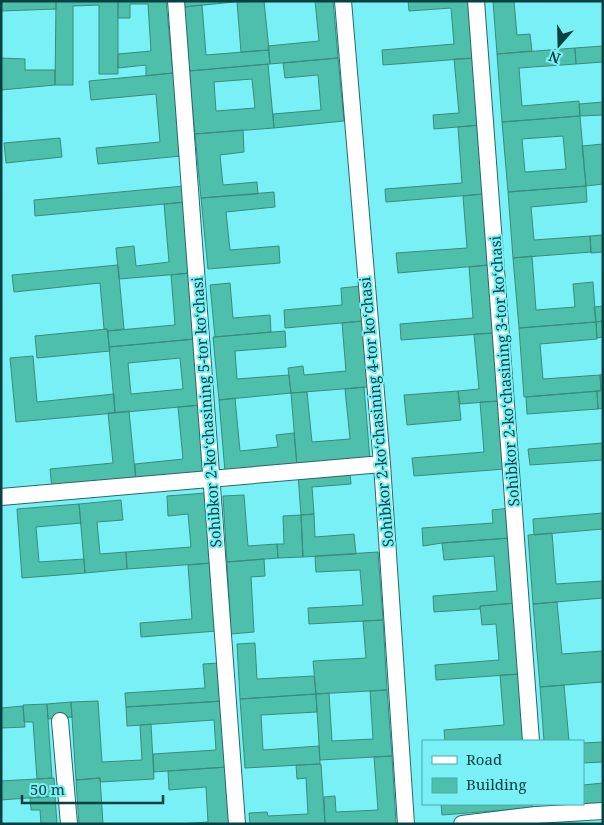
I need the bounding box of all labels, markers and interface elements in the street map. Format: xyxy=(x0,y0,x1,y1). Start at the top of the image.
north arrow xyxy=(534,20,584,70)
text: N xyxy=(546,47,563,69)
street label: Sohibkor 2-ko‘chasining 3-tor ko‘chasi xyxy=(485,235,523,507)
street label: Sohibkor 2-ko‘chasining 5-tor ko‘chasi xyxy=(187,276,225,548)
street label: Sohibkor 2-ko‘chasining 4-tor ko‘chasi xyxy=(354,276,398,548)
legend xyxy=(422,740,584,805)
text: Road xyxy=(466,749,502,769)
scale bar xyxy=(22,772,164,804)
text: Building xyxy=(466,774,527,794)
text: 50 m xyxy=(30,779,65,799)

